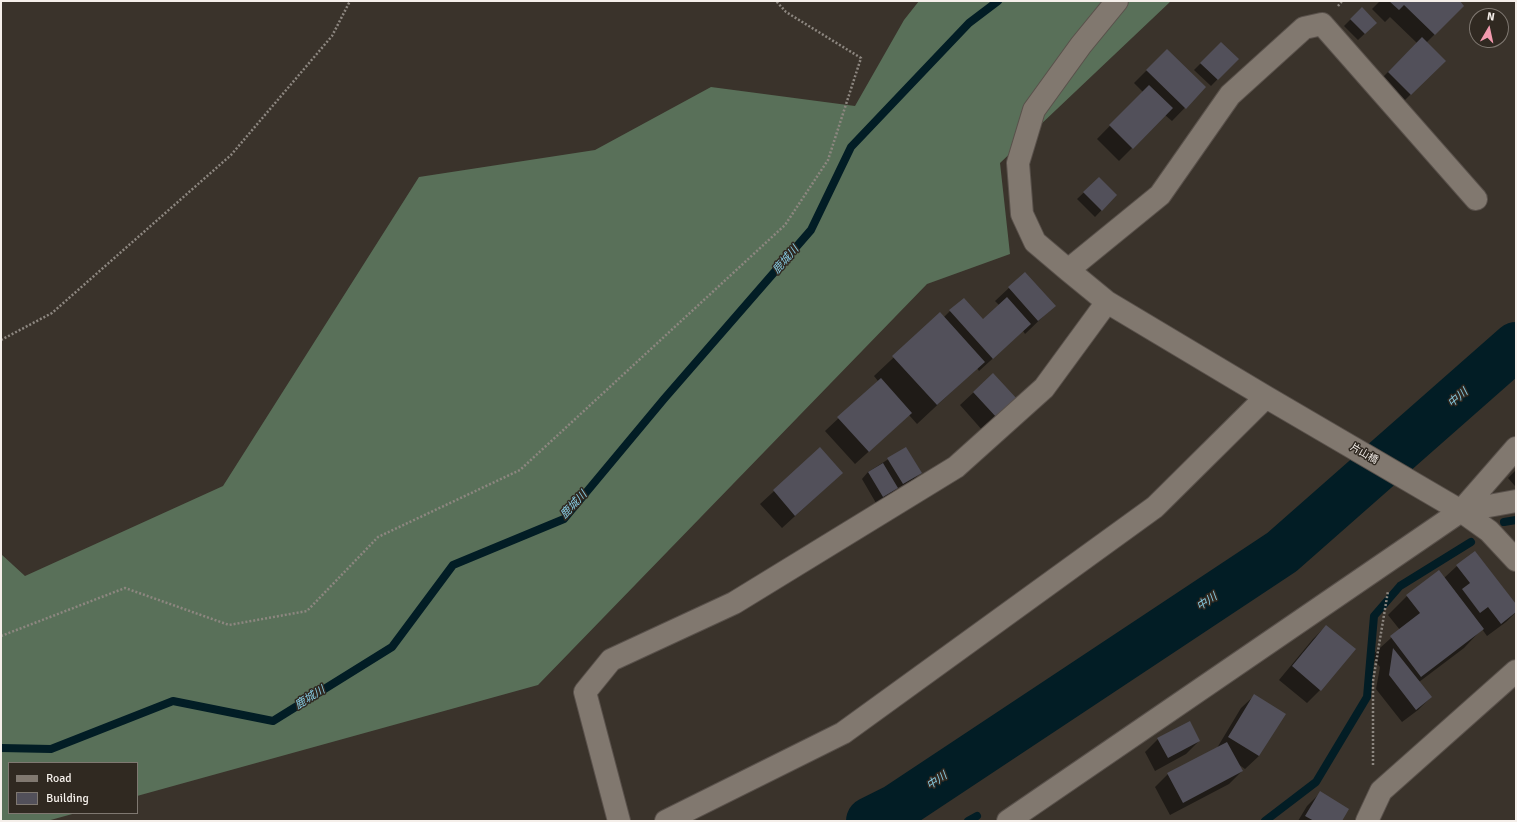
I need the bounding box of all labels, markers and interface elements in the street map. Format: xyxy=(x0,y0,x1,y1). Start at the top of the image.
north arrow xyxy=(1469,8,1509,48)
text: N xyxy=(1486,10,1496,24)
water label: 鹿城川 xyxy=(770,243,802,277)
water label: 中川 xyxy=(1445,386,1471,410)
street label: 片山橋 xyxy=(1348,441,1380,467)
water label: 鹿城川 xyxy=(558,488,590,522)
water label: 中川 xyxy=(1194,590,1220,614)
water label: 鹿城川 xyxy=(293,684,327,712)
legend xyxy=(8,762,138,814)
water label: 中川 xyxy=(924,769,950,793)
text: Road xyxy=(46,771,72,786)
text: Building xyxy=(46,791,89,806)

